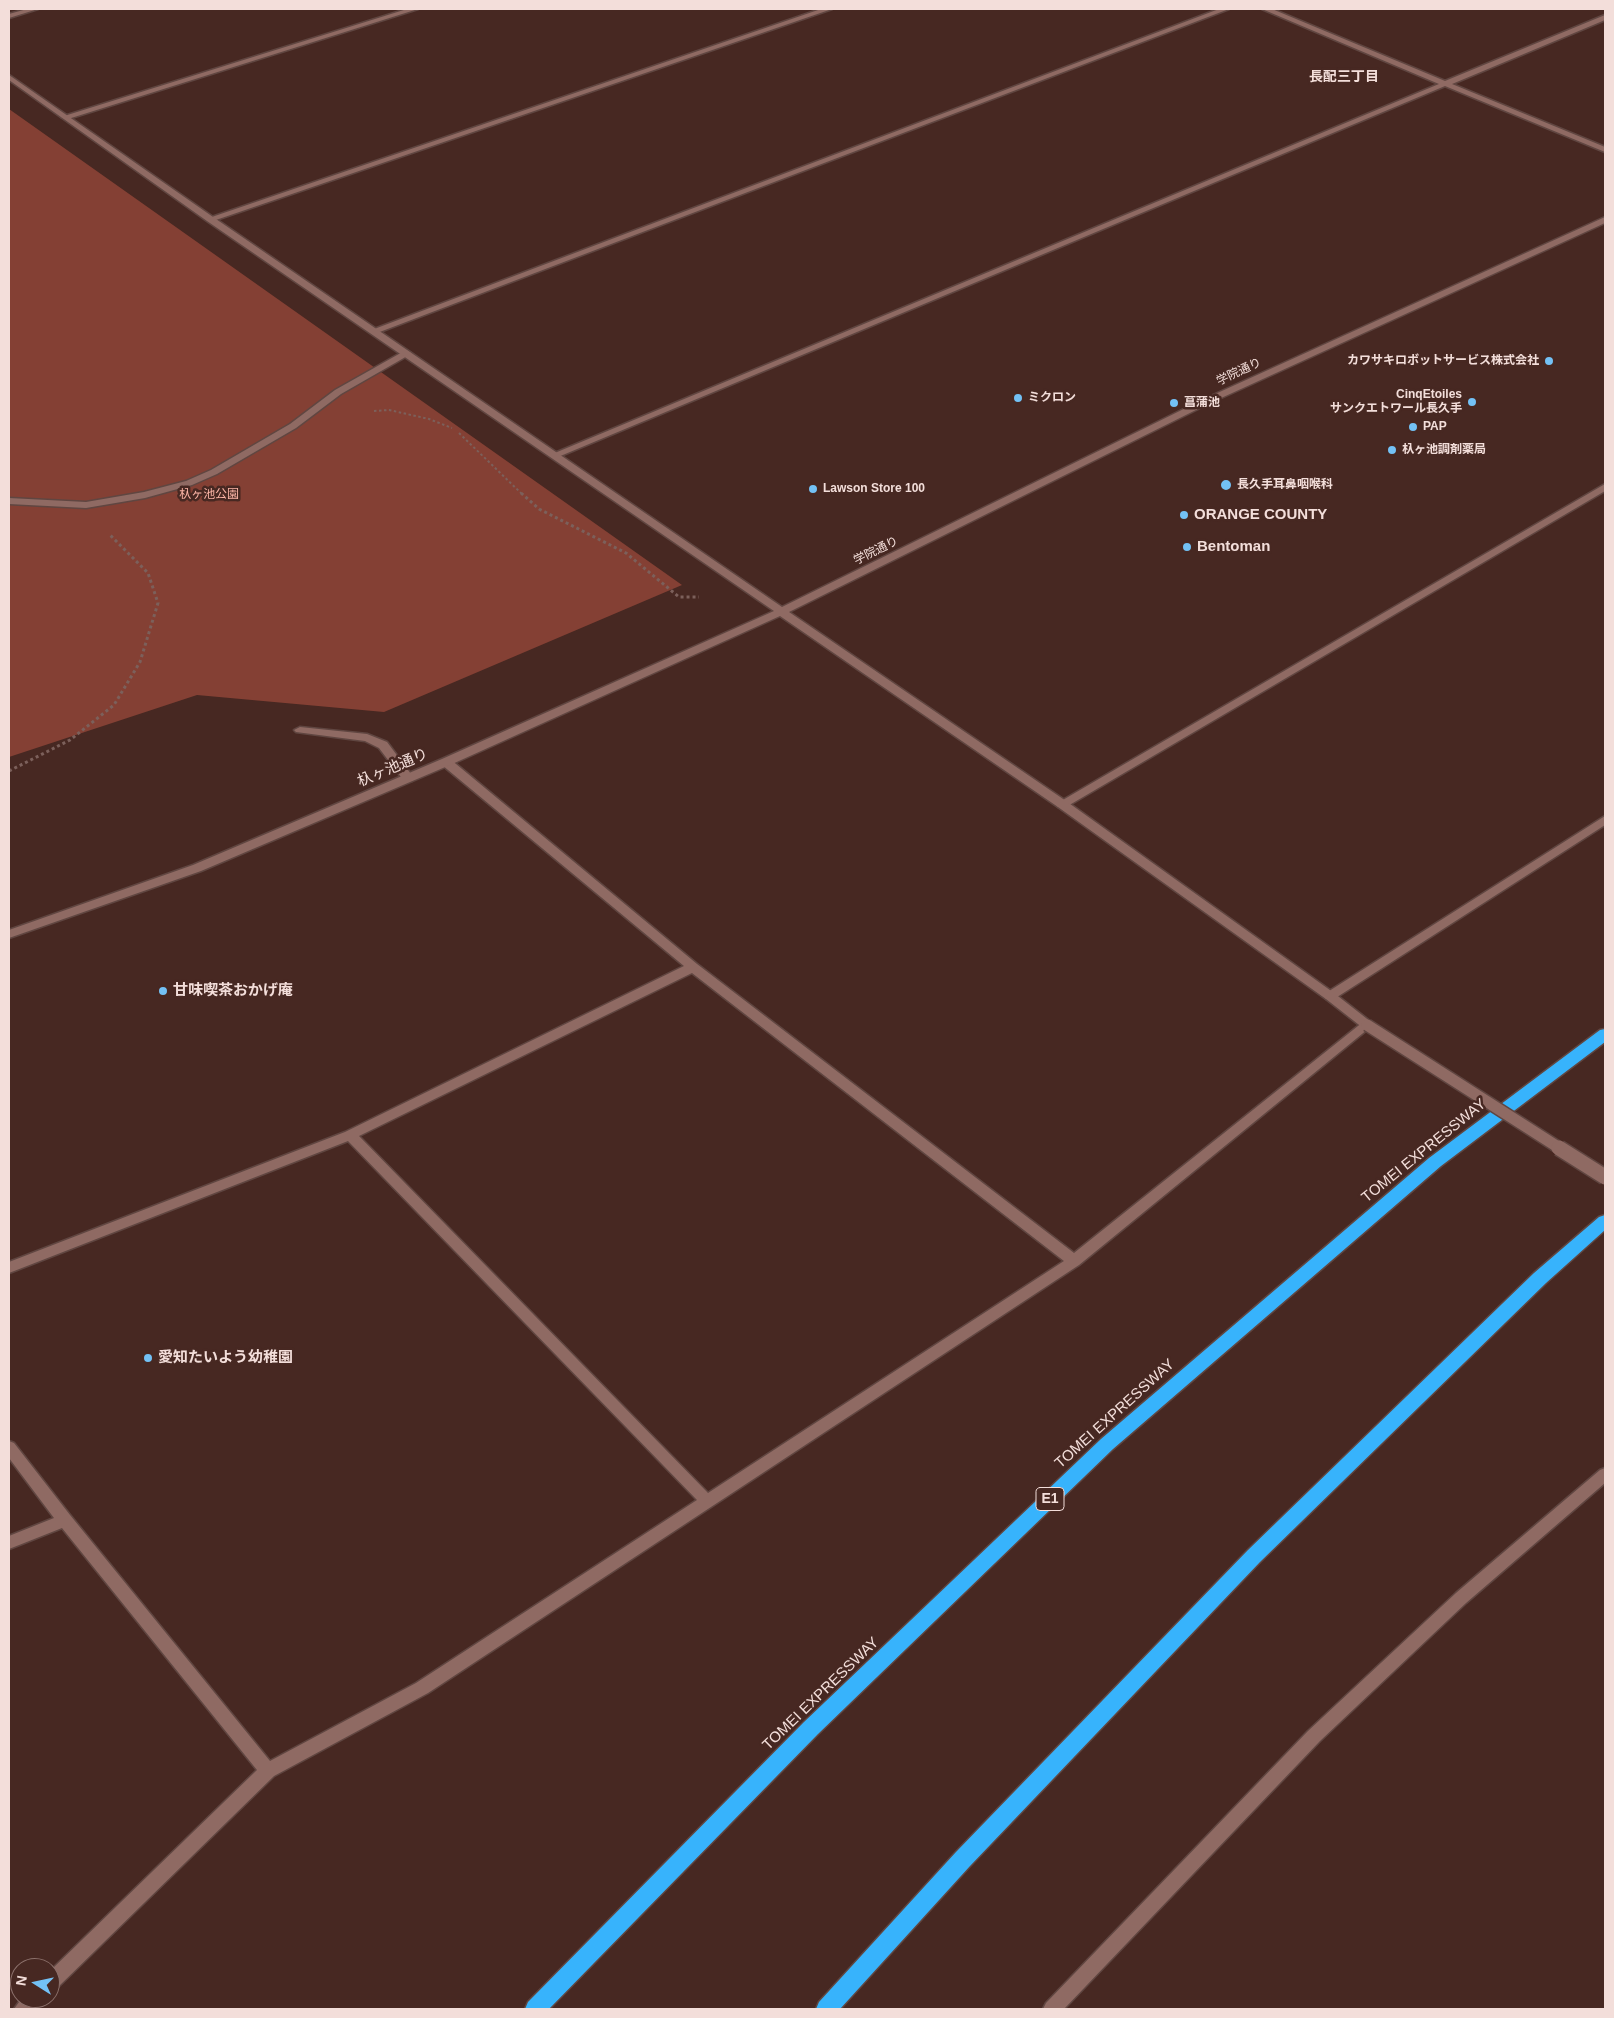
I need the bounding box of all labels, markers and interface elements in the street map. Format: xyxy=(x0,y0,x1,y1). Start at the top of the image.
district label: 長配三丁目 xyxy=(1309,69,1379,85)
place label: カワサキロボットサービス株式会社 xyxy=(1347,354,1539,368)
street label: 学院通り xyxy=(1214,355,1264,389)
marker: カワサキロボットサービス株式会社 xyxy=(1543,355,1555,367)
place label: CinqEtoiles サンクエトワール長久手 xyxy=(1330,388,1462,416)
place label: ミクロン xyxy=(1028,391,1076,405)
marker: ミクロン xyxy=(1012,392,1024,404)
place label: 菖蒲池 xyxy=(1184,396,1220,410)
marker: CinqEtoiles サンクエトワール長久手 xyxy=(1466,396,1478,408)
marker: 菖蒲池 xyxy=(1168,397,1180,409)
place label: PAP xyxy=(1423,420,1447,434)
marker: PAP xyxy=(1407,421,1419,433)
place label: 杁ヶ池調剤薬局 xyxy=(1402,443,1486,457)
marker: 杁ヶ池調剤薬局 xyxy=(1386,444,1398,456)
marker: 長久手耳鼻咽喉科 xyxy=(1219,478,1233,492)
place label: 長久手耳鼻咽喉科 xyxy=(1237,478,1333,492)
place label: Lawson Store 100 xyxy=(823,482,925,496)
marker: Lawson Store 100 xyxy=(807,483,819,495)
park label: 杁ヶ池公園 xyxy=(179,488,239,502)
place label: ORANGE COUNTY xyxy=(1194,506,1327,524)
marker: ORANGE COUNTY xyxy=(1178,509,1190,521)
street label: 学院通り xyxy=(851,534,901,568)
place label: Bentoman xyxy=(1197,538,1270,556)
marker: Bentoman xyxy=(1181,541,1193,553)
street label: 杁ヶ池通り xyxy=(355,745,431,791)
place label: 甘味喫茶おかげ庵 xyxy=(173,982,293,1000)
marker: 甘味喫茶おかげ庵 xyxy=(157,985,169,997)
street label: TOMEI EXPRESSWAY xyxy=(1358,1095,1490,1207)
place label: 愛知たいよう幼稚園 xyxy=(158,1349,293,1367)
marker: 愛知たいよう幼稚園 xyxy=(142,1352,154,1364)
street label: TOMEI EXPRESSWAY xyxy=(1051,1356,1179,1472)
road number: E1 xyxy=(1036,1488,1064,1510)
street label: TOMEI EXPRESSWAY xyxy=(759,1634,883,1754)
north arrow xyxy=(10,1958,60,2008)
text: N xyxy=(12,1974,30,1987)

